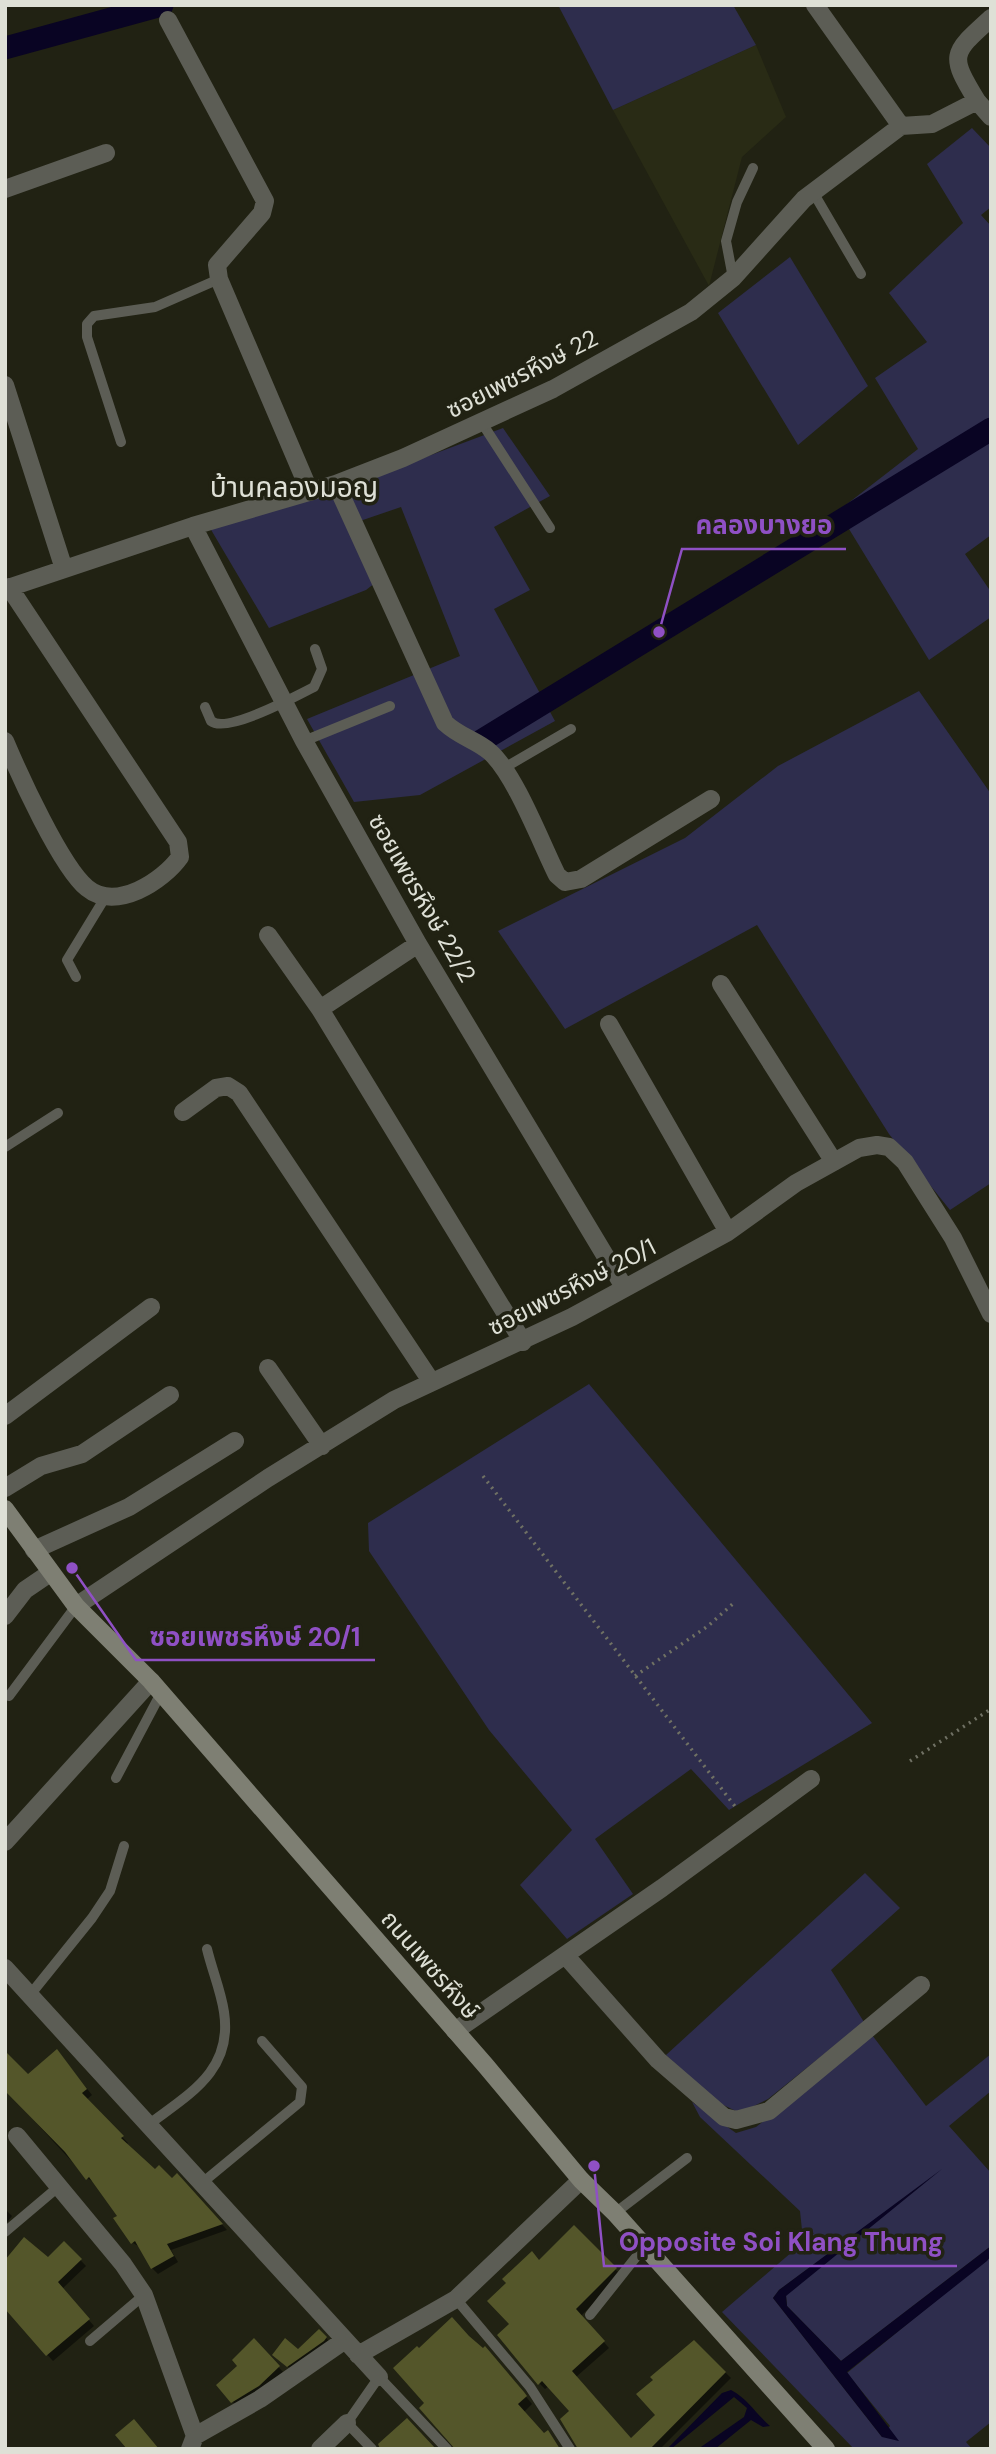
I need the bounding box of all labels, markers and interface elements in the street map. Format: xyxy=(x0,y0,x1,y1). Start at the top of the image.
street label: ซอยเพชรหึงษ์ 22 xyxy=(441,322,603,425)
district label: บ้านคลองมอญ xyxy=(210,469,378,506)
callout: คลองบางยอ xyxy=(682,502,846,549)
text: คลองบางยอ xyxy=(696,508,832,542)
street label: ซอยเพชรหึงษ์ 22/2 xyxy=(362,808,483,987)
street label: ซอยเพชรหึงษ์ 20/1 xyxy=(483,1231,661,1342)
callout: ซอยเพชรหึงษ์ 20/1 xyxy=(136,1613,375,1660)
text: ซอยเพชรหึงษ์ 20/1 xyxy=(149,1620,361,1654)
street label: ถนนเพชรหึงษ์ xyxy=(375,1904,486,2026)
callout: Opposite Soi Klang Thung xyxy=(604,2219,957,2266)
text: Opposite Soi Klang Thung xyxy=(619,2225,943,2259)

